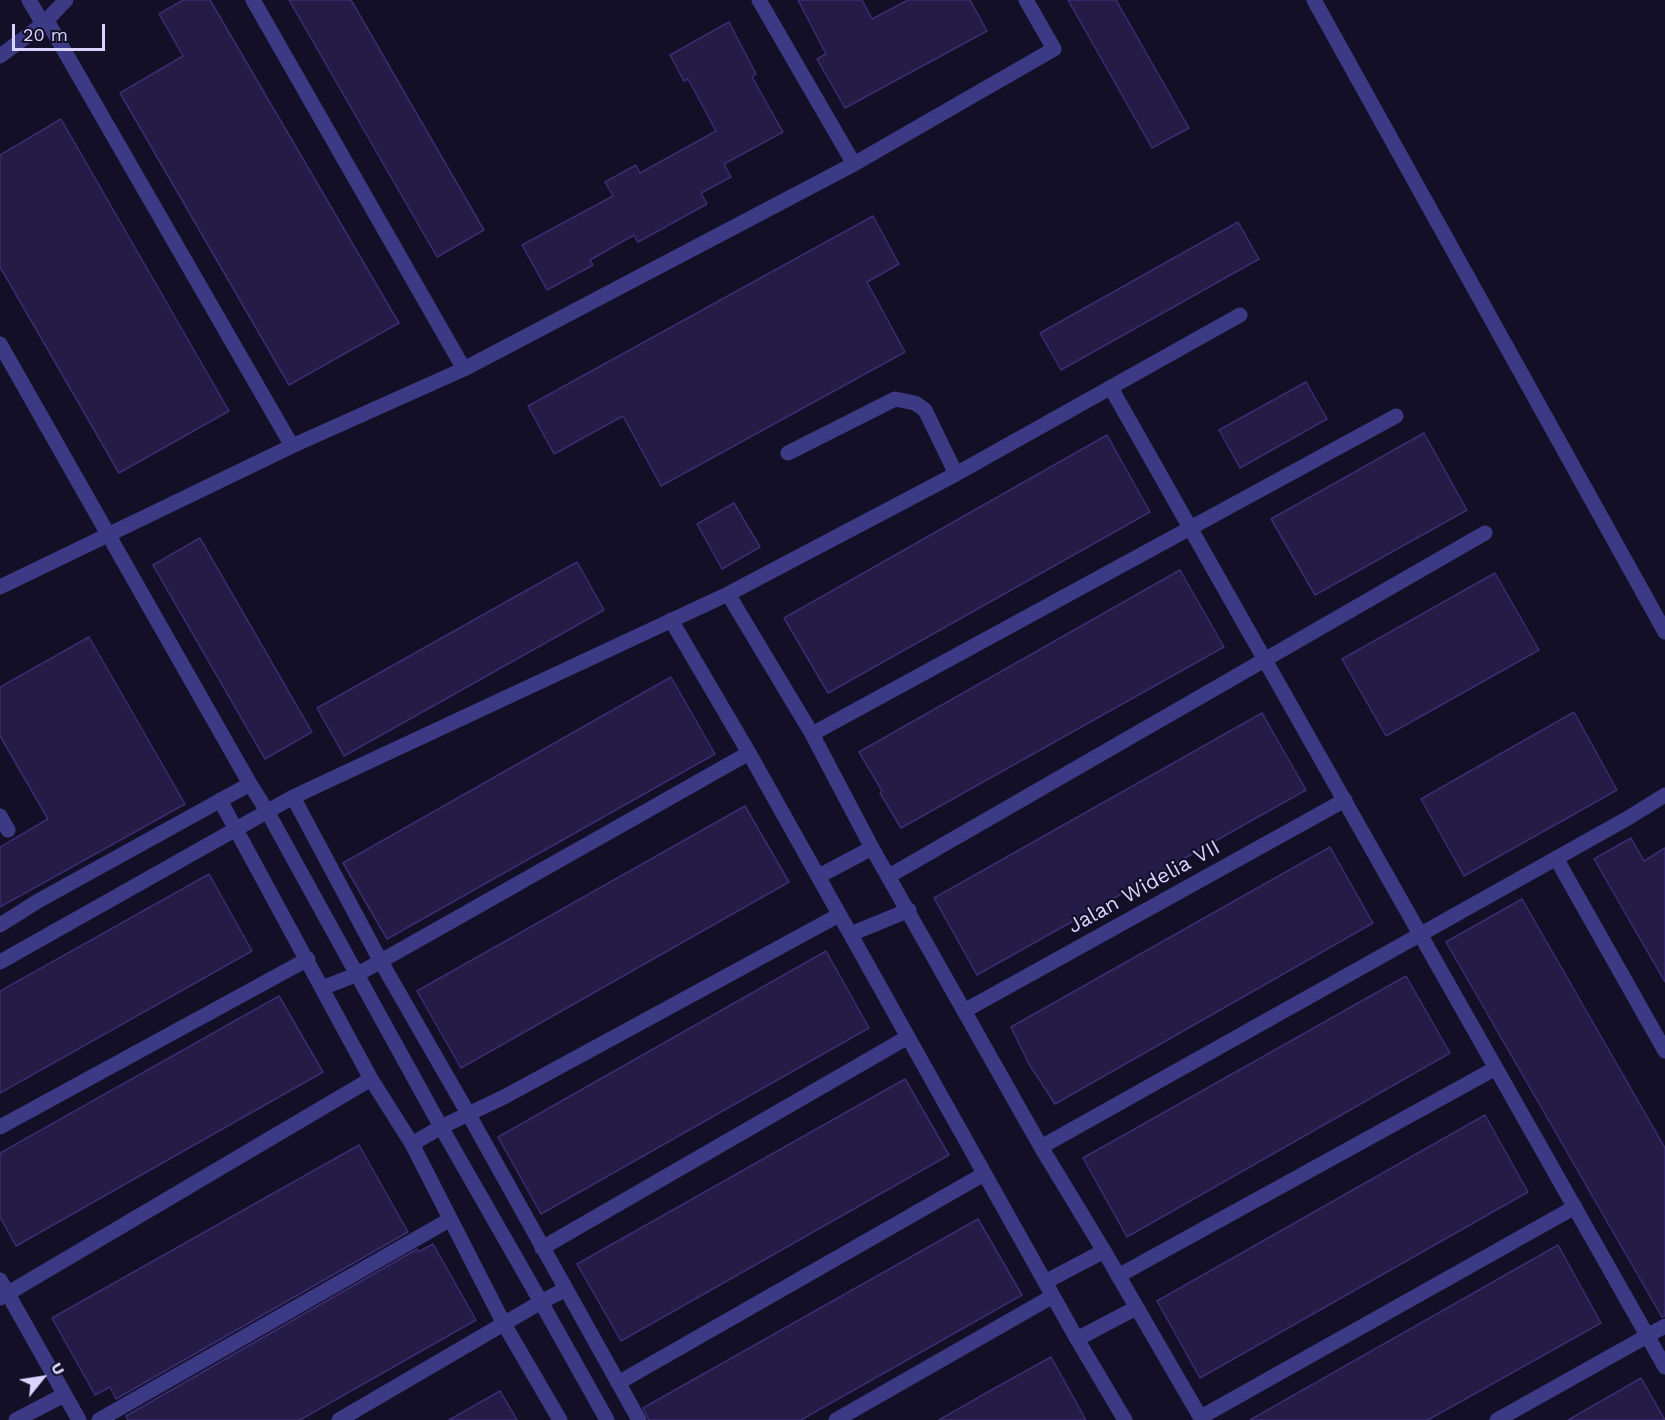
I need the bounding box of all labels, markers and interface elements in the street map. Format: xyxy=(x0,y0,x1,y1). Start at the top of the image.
scale bar xyxy=(15,12,108,50)
text: 20 m xyxy=(23,24,68,45)
street label: Jalan Widelia VII xyxy=(1064,835,1224,939)
north arrow xyxy=(12,1348,72,1408)
text: U xyxy=(47,1359,69,1378)

